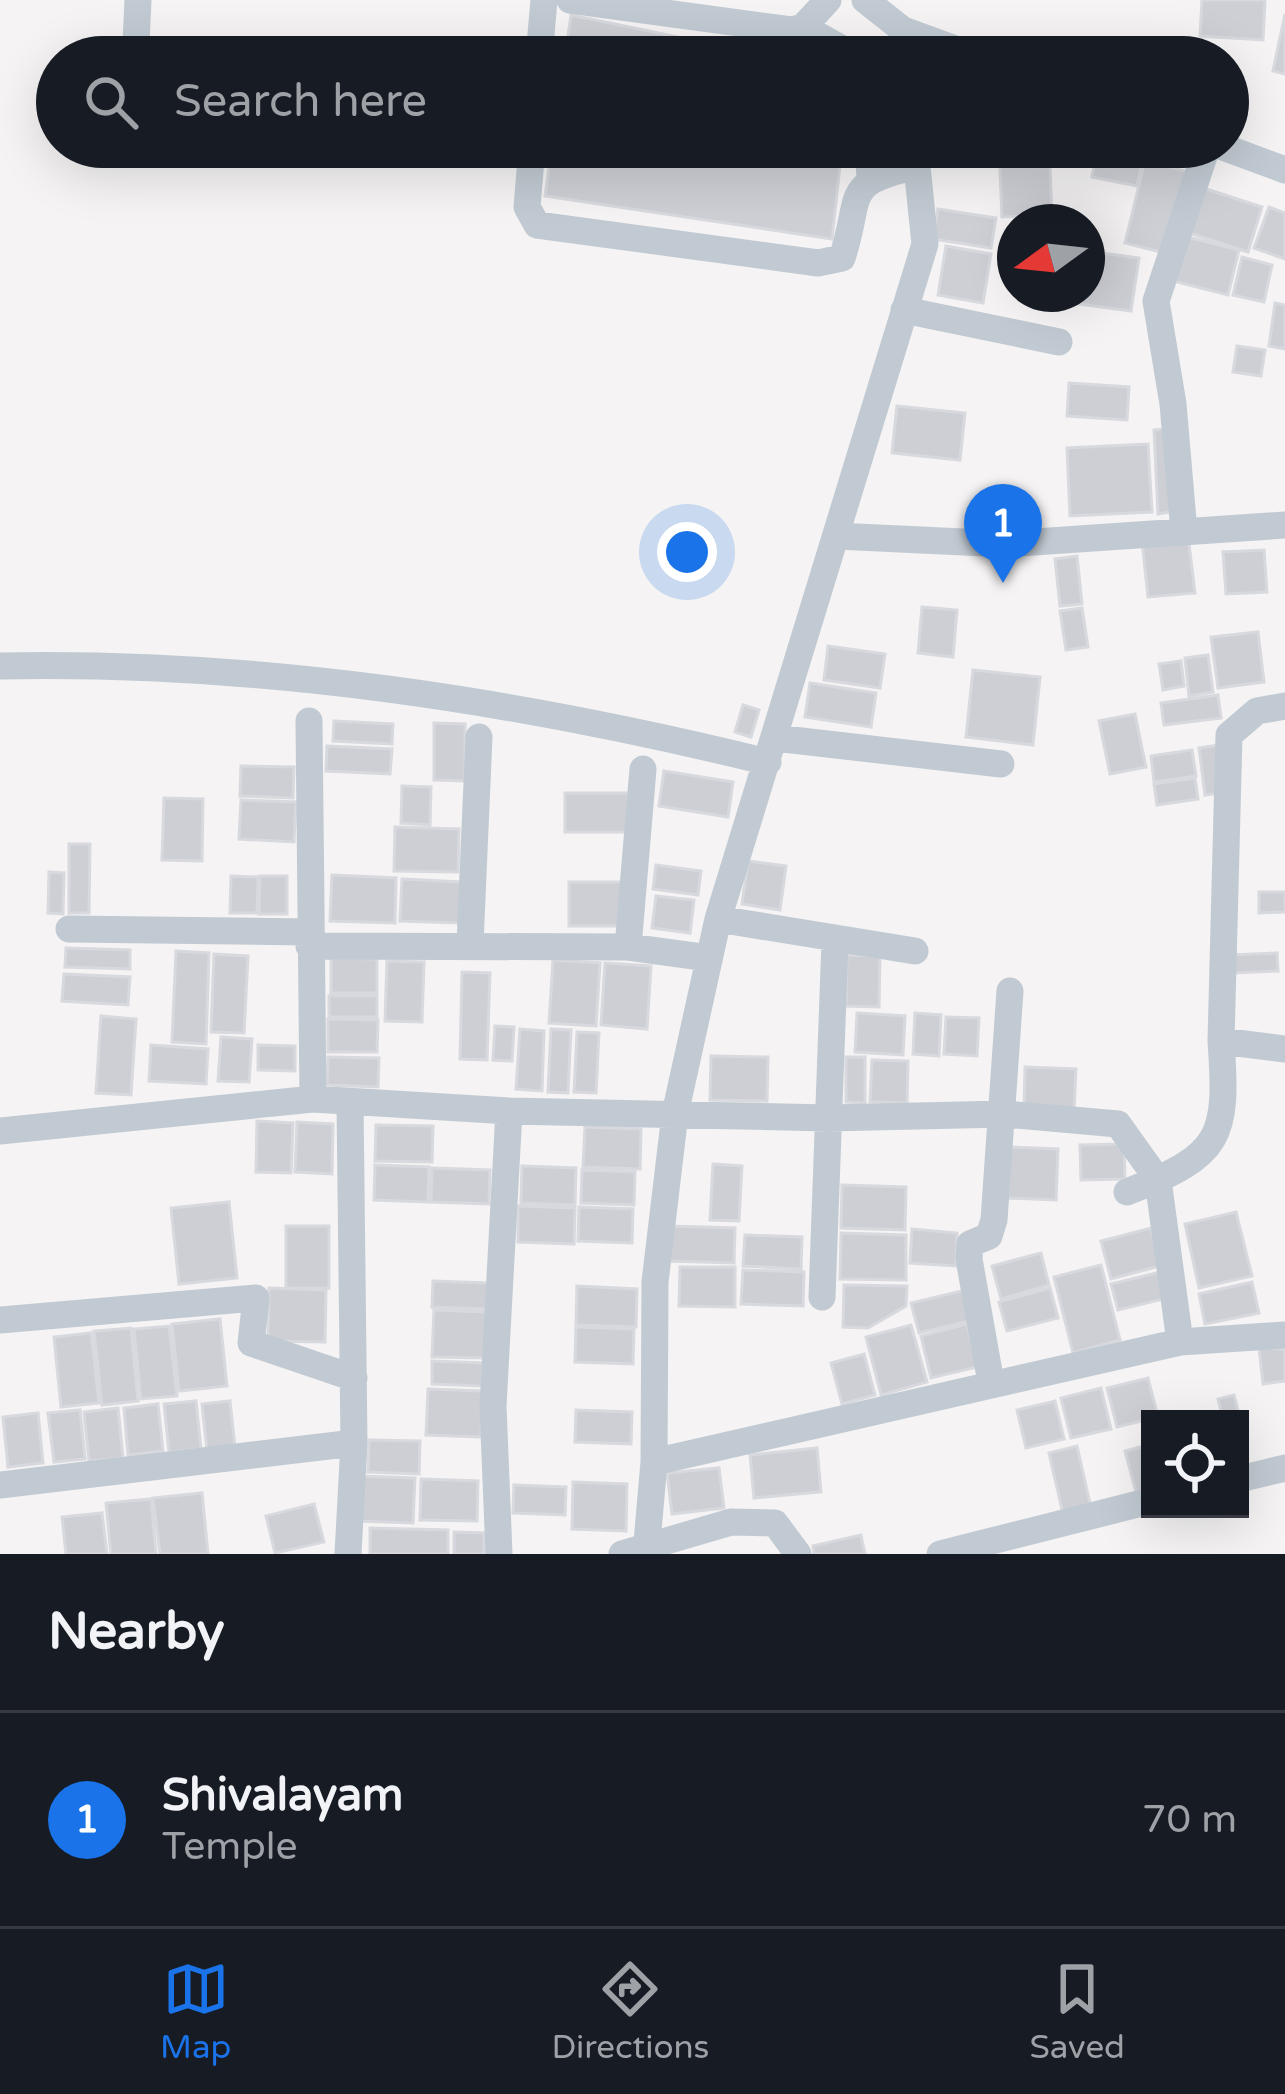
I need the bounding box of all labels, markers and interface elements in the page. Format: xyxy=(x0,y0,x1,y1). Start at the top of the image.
search box xyxy=(36,36,1249,168)
icon: search xyxy=(78,69,144,135)
text: Search here xyxy=(174,75,427,129)
north arrow xyxy=(997,204,1105,312)
pin: 1 xyxy=(964,484,1042,583)
your location xyxy=(657,522,717,582)
map controls xyxy=(1141,1410,1249,1518)
button: locate xyxy=(1141,1410,1249,1518)
text: Nearby xyxy=(48,1601,225,1663)
text: Shivalayam xyxy=(162,1769,403,1823)
text: 1 xyxy=(75,1796,99,1843)
text: 70 m xyxy=(1142,1796,1237,1843)
text: Temple xyxy=(162,1823,298,1870)
tab: Map xyxy=(160,1956,231,2067)
tab: Directions xyxy=(551,1956,709,2067)
tab: Saved xyxy=(1030,1956,1125,2067)

